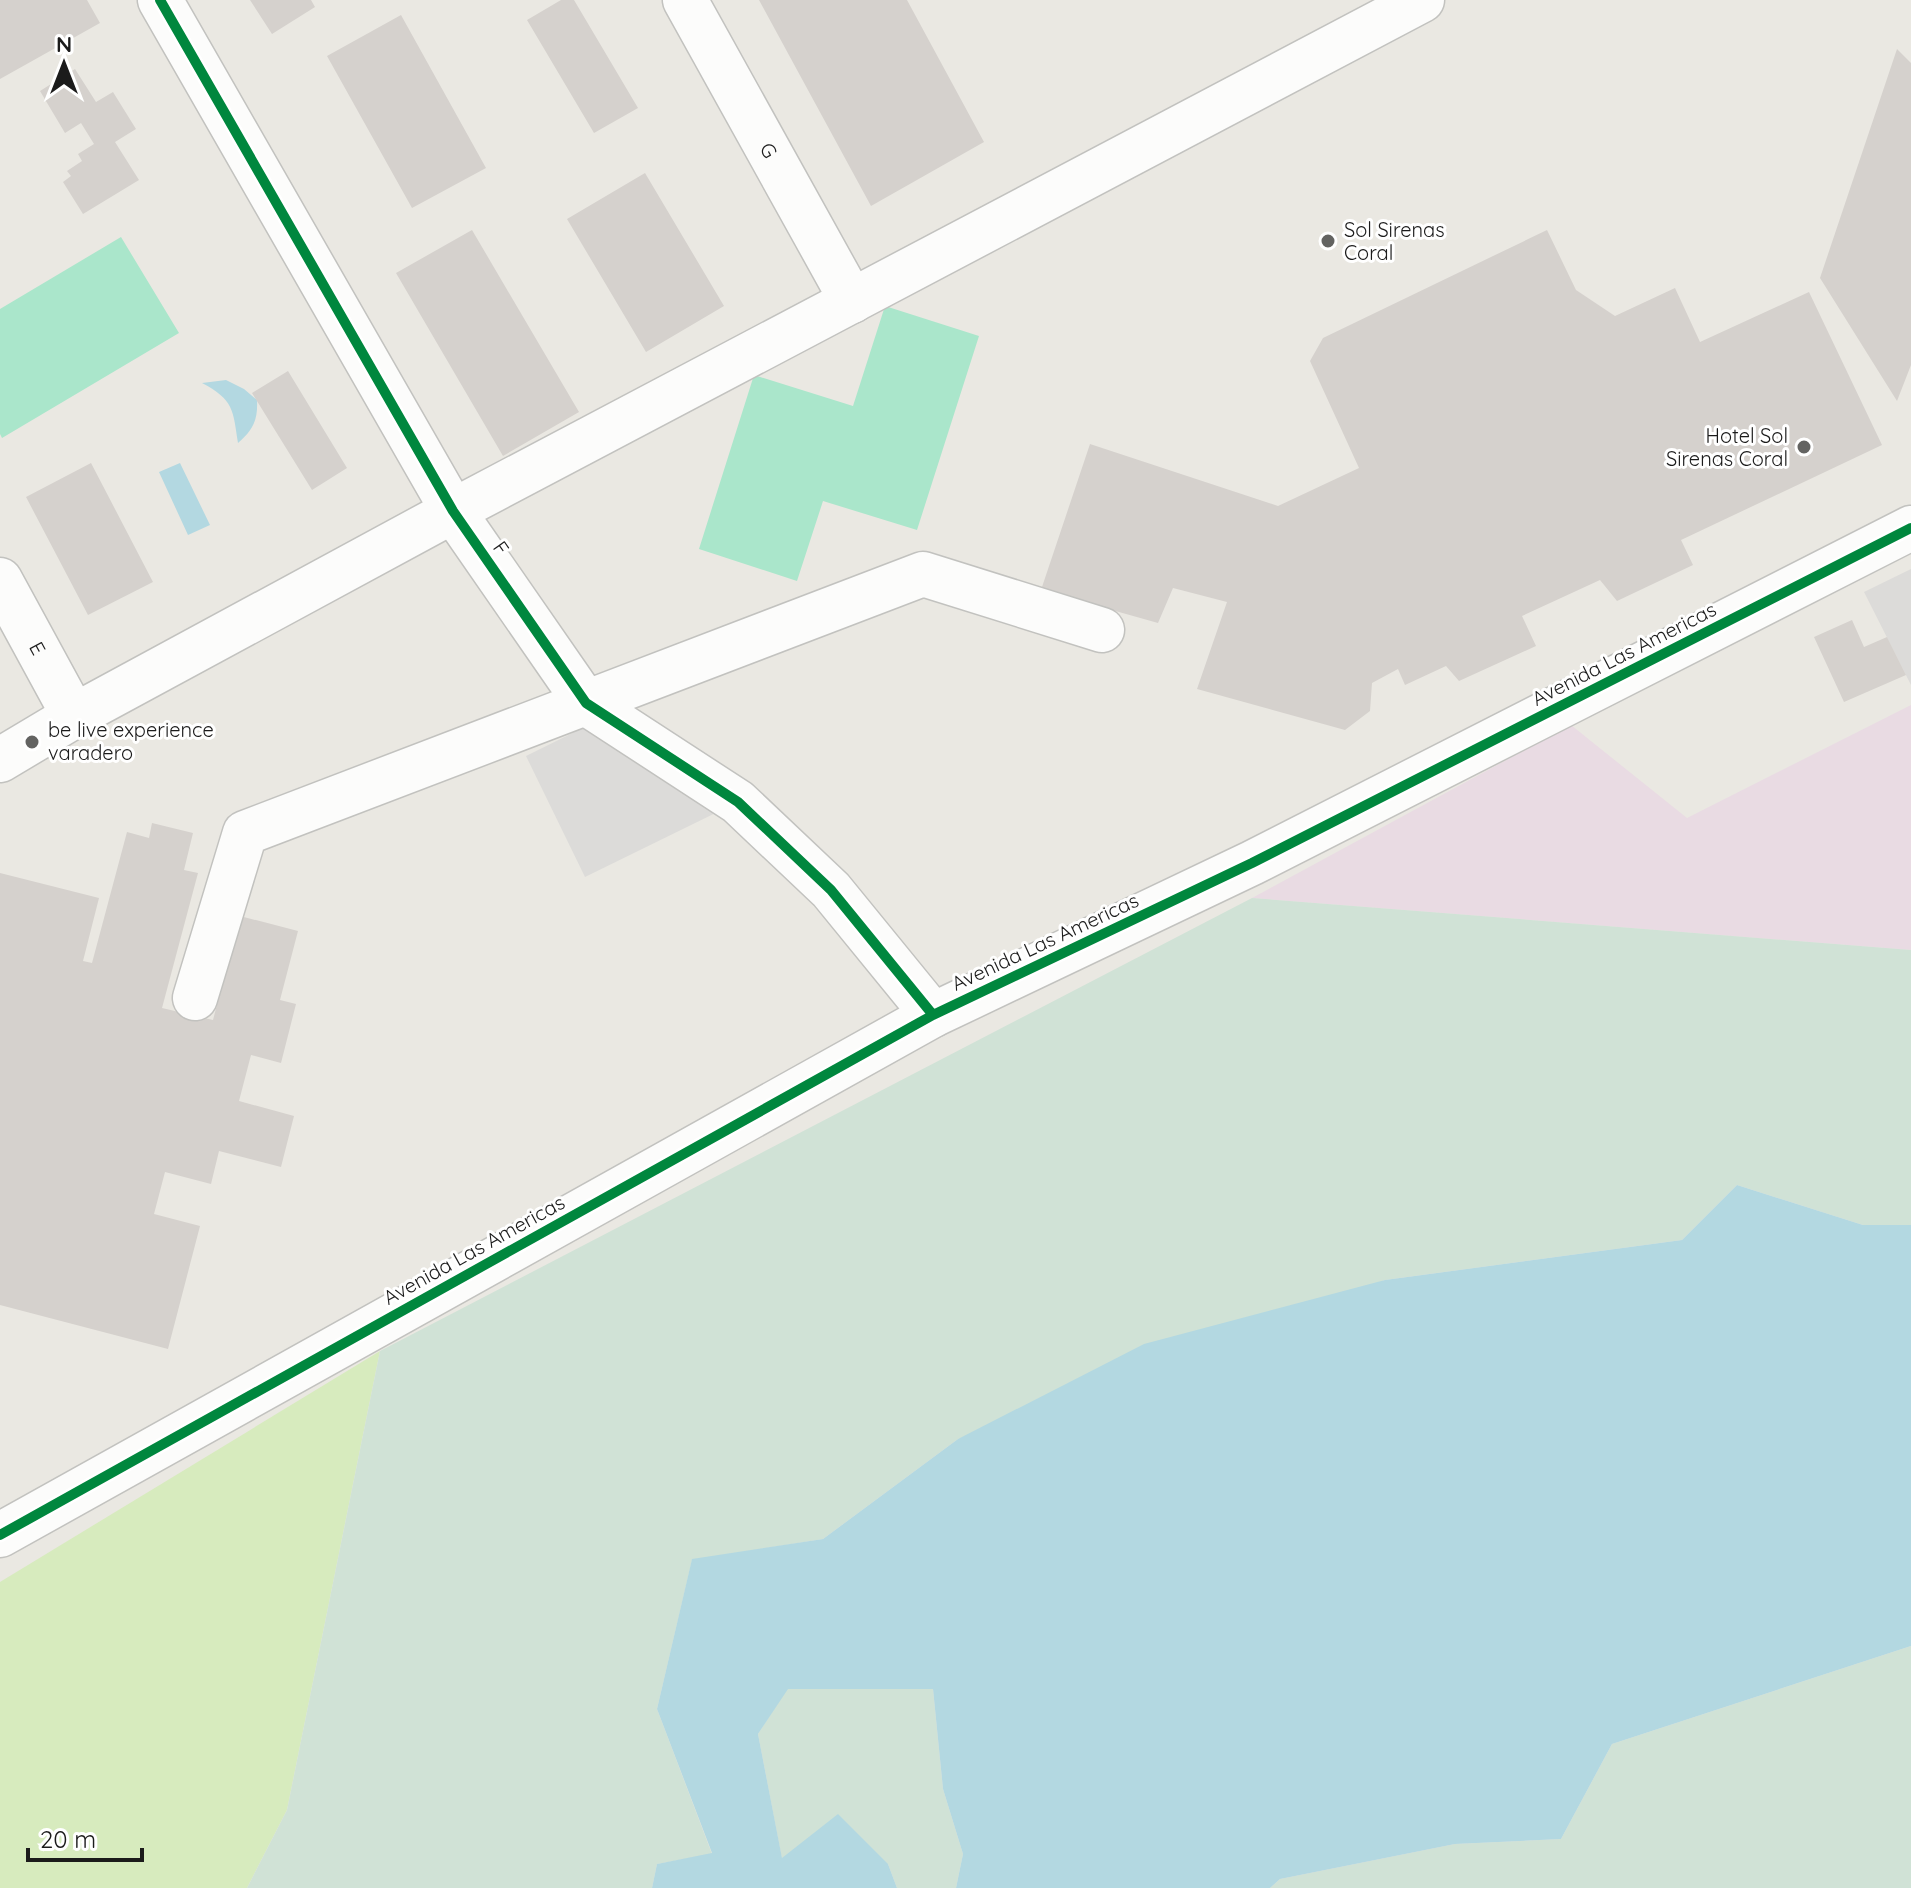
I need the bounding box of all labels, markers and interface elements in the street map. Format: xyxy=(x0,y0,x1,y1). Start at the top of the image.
north arrow xyxy=(24,24,104,104)
text: N xyxy=(56,30,72,58)
street label: G xyxy=(755,138,783,162)
place label: Sol Sirenas Coral xyxy=(1344,217,1445,265)
marker: Sol Sirenas Coral xyxy=(1319,232,1337,250)
place label: Hotel Sol Sirenas Coral xyxy=(1666,423,1788,471)
marker: Hotel Sol Sirenas Coral xyxy=(1795,438,1813,456)
street label: F xyxy=(488,536,515,560)
street label: Avenida Las Americas xyxy=(1527,596,1720,711)
street label: E xyxy=(24,637,51,659)
place label: be live experience varadero xyxy=(48,717,214,765)
marker: be live experience varadero xyxy=(23,733,41,751)
street label: Avenida Las Americas xyxy=(947,887,1142,996)
street label: Avenida Las Americas xyxy=(379,1189,569,1310)
scale bar xyxy=(28,1812,142,1862)
text: 20 m xyxy=(40,1824,96,1854)

